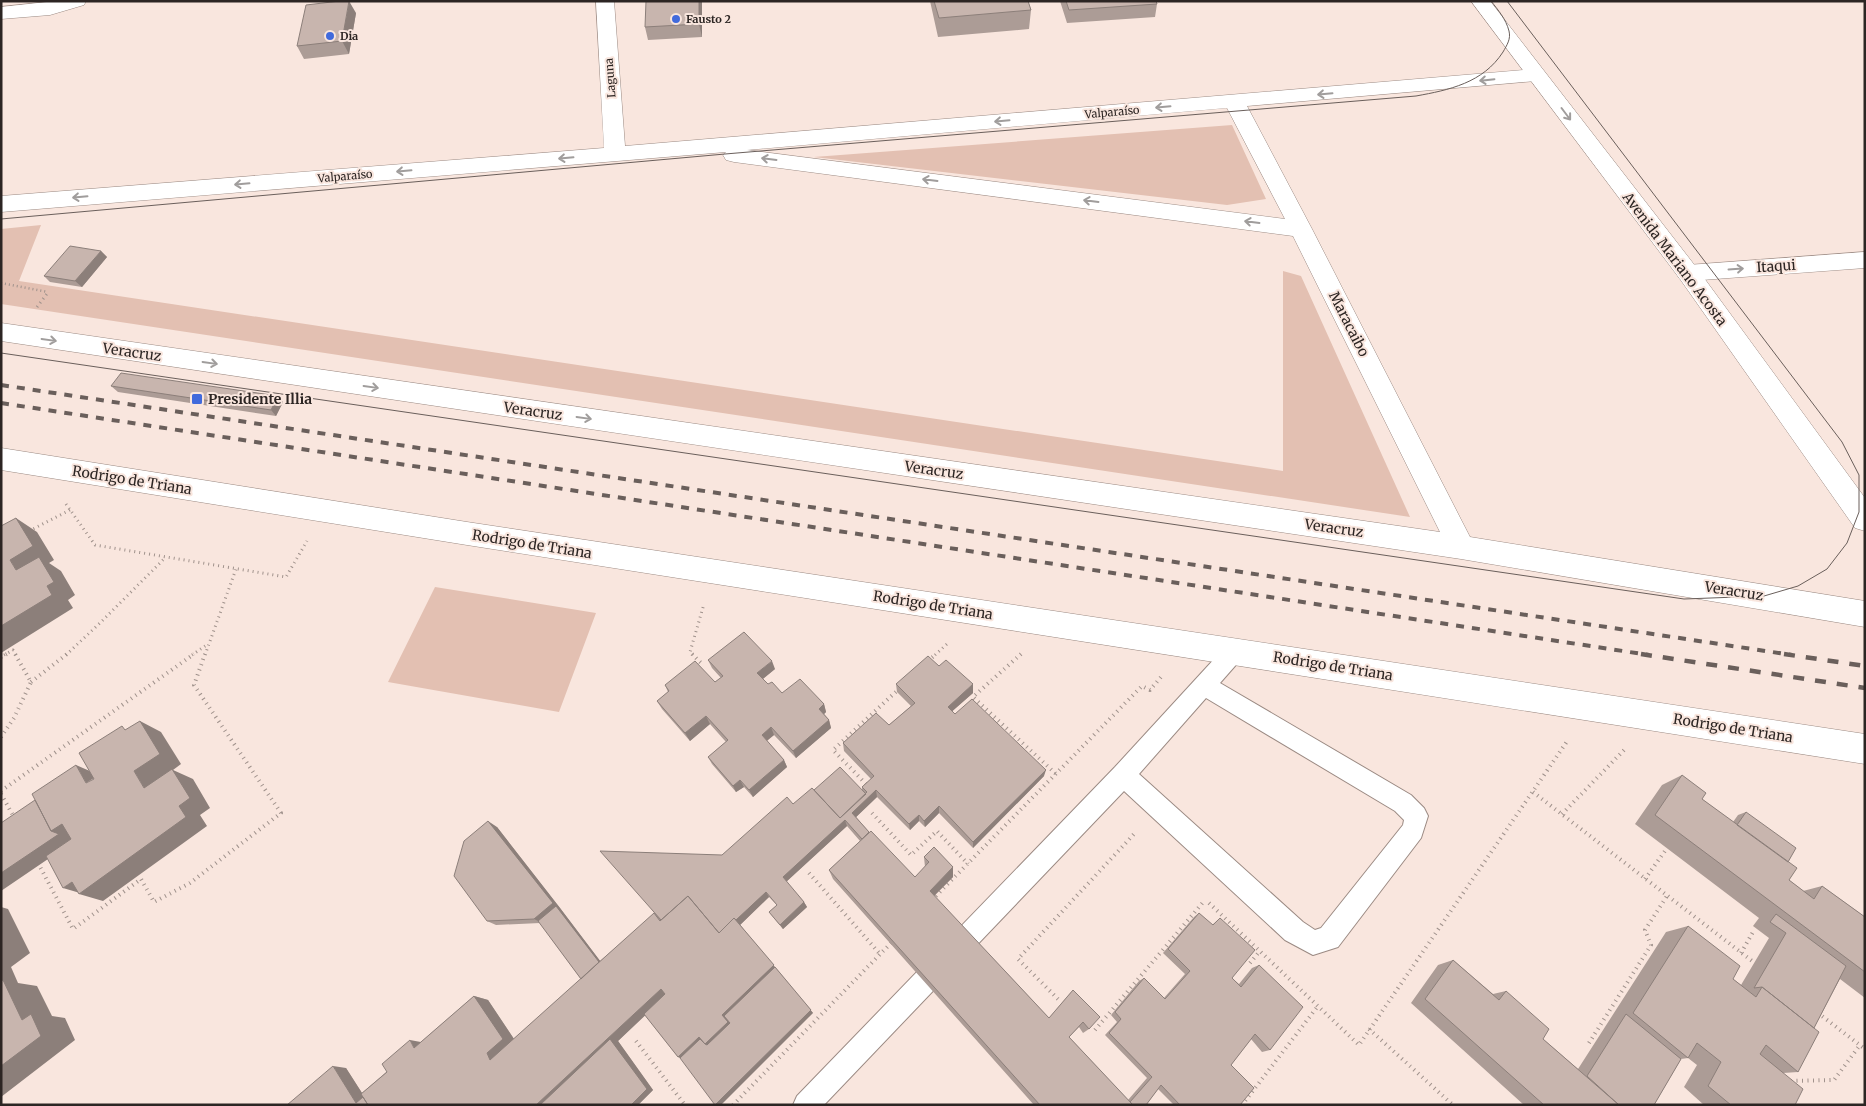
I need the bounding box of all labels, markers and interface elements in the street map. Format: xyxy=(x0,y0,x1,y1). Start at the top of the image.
place label: Fausto 2 xyxy=(686,12,731,26)
marker: Fausto 2 xyxy=(670,13,682,25)
place label: Dia xyxy=(340,29,358,43)
marker: Dia xyxy=(324,30,336,42)
street label: Laguna xyxy=(602,58,618,98)
one-way arrow xyxy=(1480,75,1496,85)
one-way arrow xyxy=(1318,89,1334,99)
one-way arrow xyxy=(1156,102,1172,112)
street label: Valparaíso xyxy=(1083,103,1141,121)
one-way arrow xyxy=(1560,107,1571,120)
one-way arrow xyxy=(994,116,1010,126)
one-way arrow xyxy=(559,153,575,162)
one-way arrow xyxy=(761,154,777,164)
one-way arrow xyxy=(397,166,413,176)
street label: Valparaíso xyxy=(316,167,374,185)
one-way arrow xyxy=(922,175,938,185)
one-way arrow xyxy=(235,179,251,189)
street label: Avenida Mariano Acosta xyxy=(1618,188,1731,330)
one-way arrow xyxy=(73,192,89,202)
one-way arrow xyxy=(1084,196,1100,206)
one-way arrow xyxy=(1245,217,1261,227)
street label: Itaqui xyxy=(1756,256,1797,276)
one-way arrow xyxy=(1728,264,1744,274)
street label: Maracaibo xyxy=(1325,288,1373,360)
one-way arrow xyxy=(41,335,57,345)
street label: Veracruz xyxy=(100,339,163,365)
one-way arrow xyxy=(202,358,218,368)
one-way arrow xyxy=(363,382,379,392)
place label: Presidente Illia xyxy=(208,390,312,408)
marker: Presidente Illia xyxy=(190,392,204,406)
street label: Veracruz xyxy=(501,398,564,424)
one-way arrow xyxy=(575,413,591,423)
street label: Veracruz xyxy=(902,457,965,483)
street label: Rodrigo de Triana xyxy=(71,462,194,498)
street label: Veracruz xyxy=(1302,515,1365,541)
street label: Rodrigo de Triana xyxy=(471,526,594,562)
street label: Veracruz xyxy=(1702,577,1765,605)
street label: Rodrigo de Triana xyxy=(872,587,995,623)
street label: Rodrigo de Triana xyxy=(1272,648,1395,684)
street label: Rodrigo de Triana xyxy=(1672,710,1795,746)

